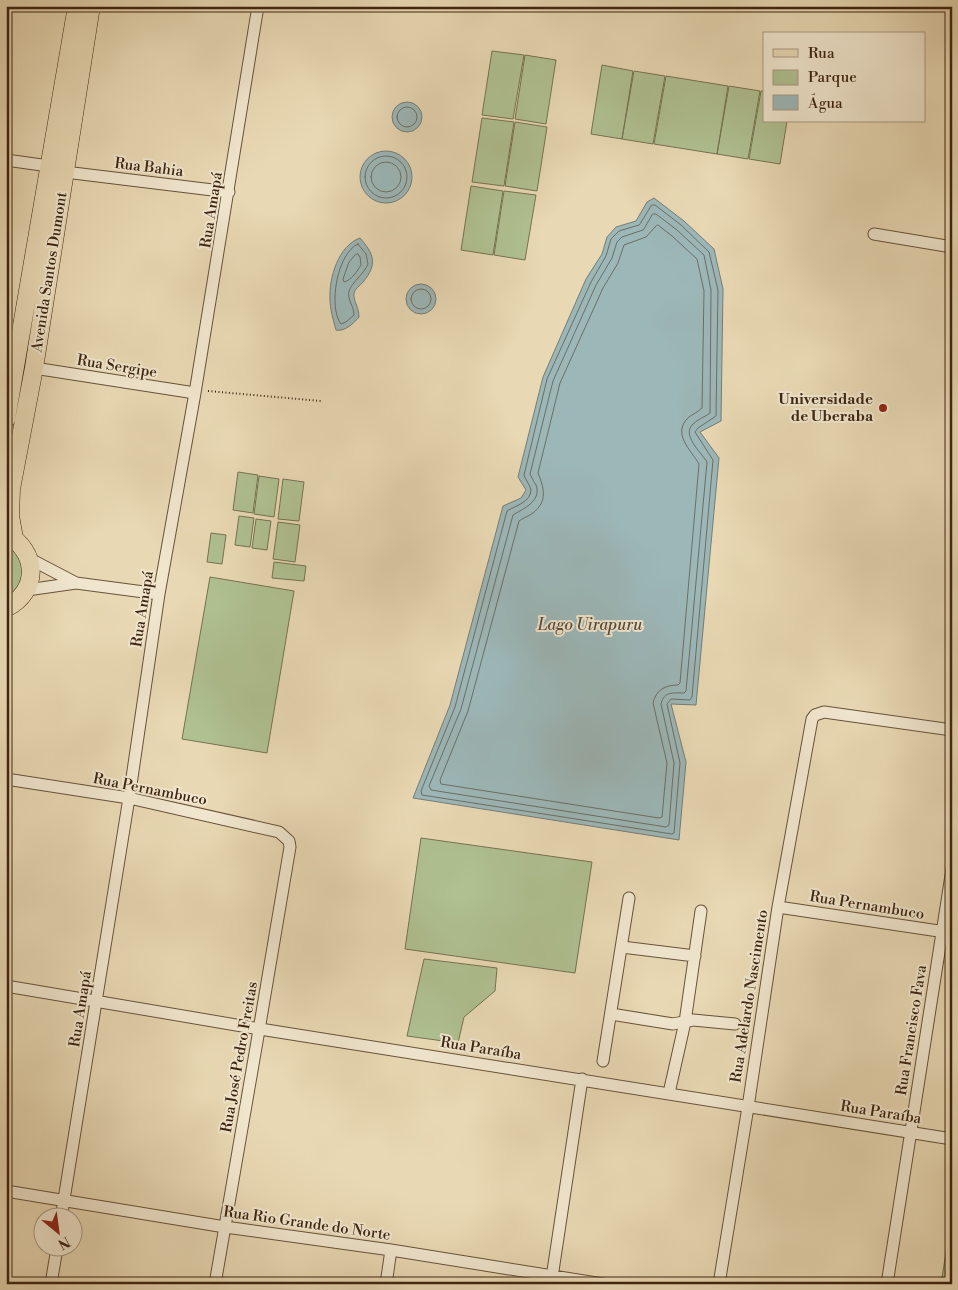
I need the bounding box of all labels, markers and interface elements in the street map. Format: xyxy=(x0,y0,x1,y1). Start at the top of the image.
legend xyxy=(763,32,926,122)
text: Rua xyxy=(808,44,835,63)
text: Parque xyxy=(808,68,857,87)
text: Água xyxy=(807,93,843,113)
street label: Rua Bahia xyxy=(113,154,185,181)
street label: Rua Amapá xyxy=(196,170,227,250)
street label: Avenida Santos Dumont xyxy=(27,190,72,354)
street label: Rua Sergipe xyxy=(75,351,158,382)
place label: Universidade de Uberaba xyxy=(778,390,874,426)
marker: Universidade de Uberaba xyxy=(877,402,889,414)
street label: Rua Amapá xyxy=(127,569,158,649)
water label: Lago Uirapuru xyxy=(537,615,643,635)
street label: Rua Pernambuco xyxy=(91,769,209,810)
street label: Rua Pernambuco xyxy=(808,887,926,924)
street label: Rua Adelardo Nascimento xyxy=(726,908,773,1084)
street label: Rua Francisco Fava xyxy=(892,963,931,1097)
street label: Rua Amapá xyxy=(65,969,96,1049)
street label: Rua José Pedro Freitas xyxy=(217,980,262,1134)
street label: Rua Paraíba xyxy=(439,1033,523,1064)
street label: Rua Paraíba xyxy=(839,1097,923,1128)
street label: Rua Rio Grande do Norte xyxy=(222,1202,392,1245)
north arrow xyxy=(32,1208,82,1258)
text: N xyxy=(55,1232,73,1253)

